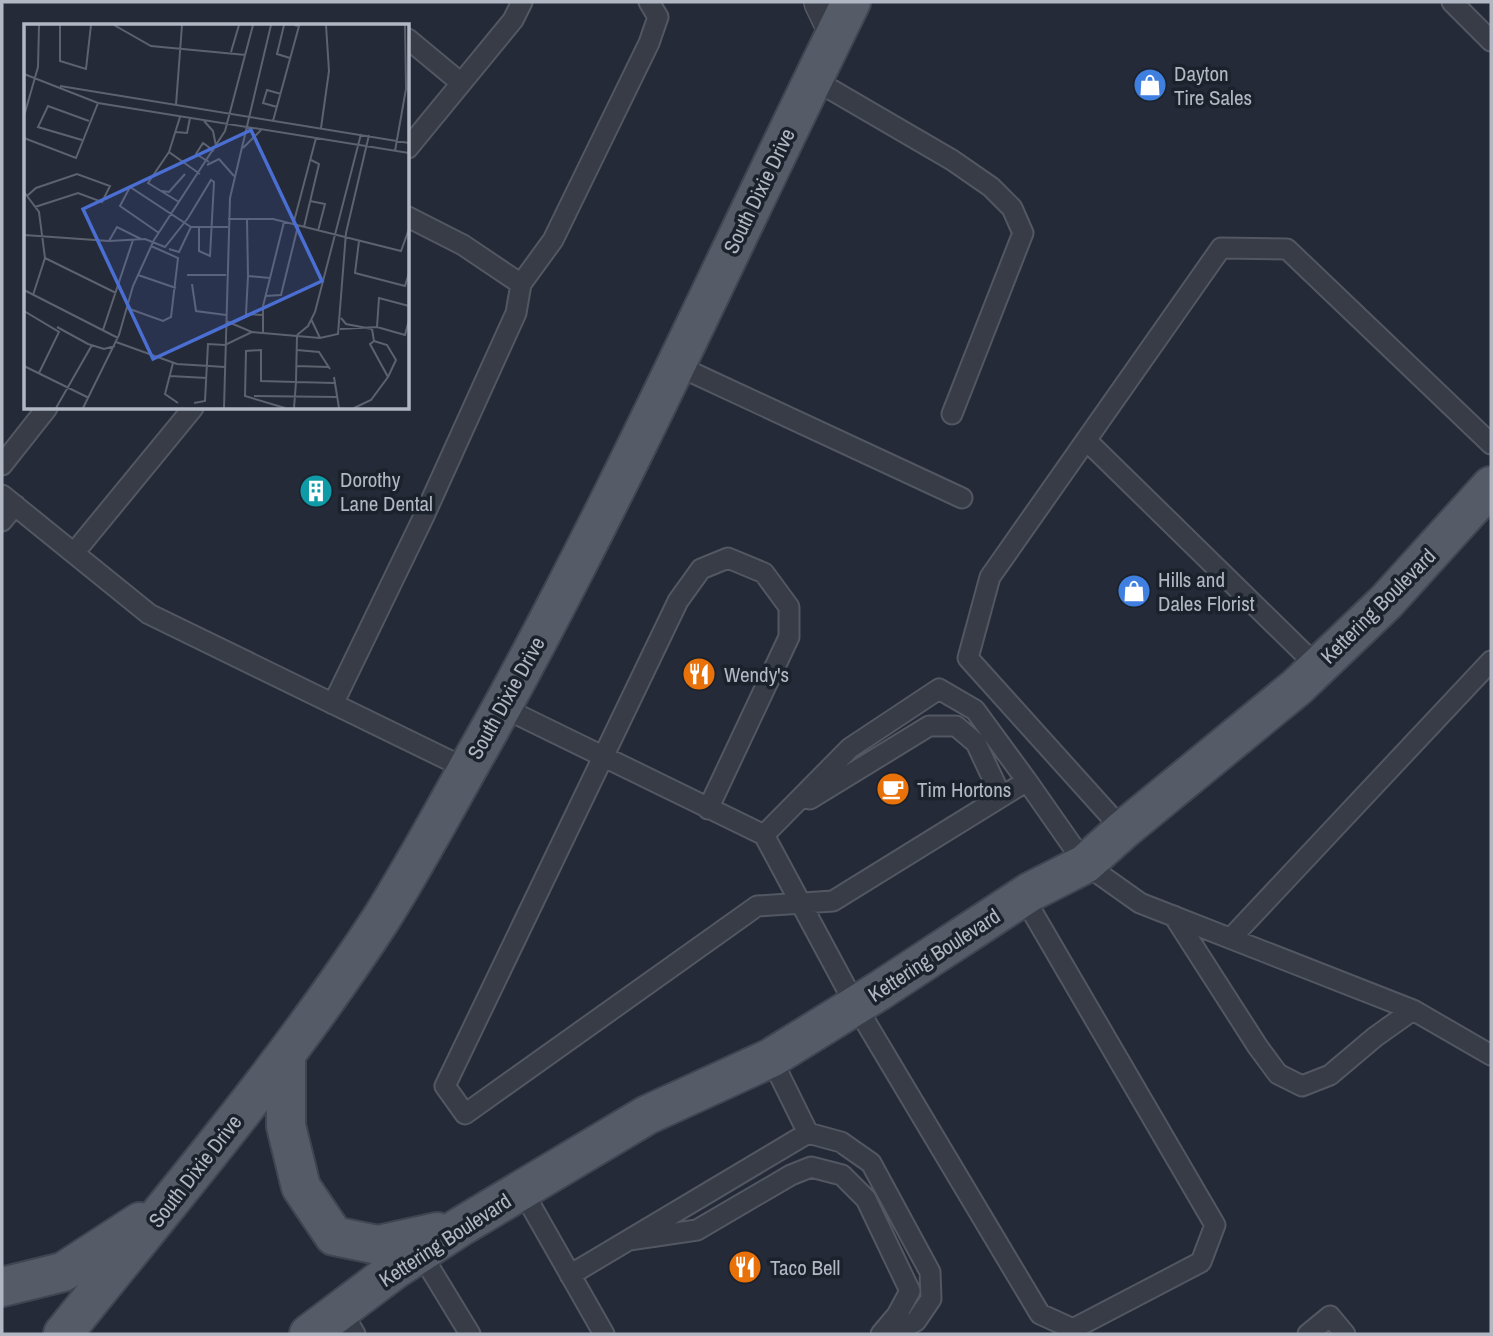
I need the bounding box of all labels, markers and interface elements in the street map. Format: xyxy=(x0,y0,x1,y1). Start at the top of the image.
inset map xyxy=(24,24,410,410)
place label: Dayton Tire Sales xyxy=(1174,59,1252,112)
shop icon: Dayton Tire Sales xyxy=(1131,66,1169,104)
street label: South Dixie Drive xyxy=(716,124,802,258)
place label: Dorothy Lane Dental xyxy=(340,465,433,518)
building icon: Dorothy Lane Dental xyxy=(297,472,335,510)
street label: Kettering Boulevard xyxy=(1314,542,1442,670)
place label: Hills and Dales Florist xyxy=(1158,565,1255,618)
shop icon: Hills and Dales Florist xyxy=(1115,572,1153,610)
street label: South Dixie Drive xyxy=(460,632,552,764)
restaurant icon: Wendy's xyxy=(680,655,718,693)
place label: Wendy's xyxy=(724,660,789,689)
cafe icon: Tim Hortons xyxy=(874,770,912,808)
place label: Tim Hortons xyxy=(917,775,1011,804)
street label: Kettering Boulevard xyxy=(862,901,1006,1009)
street label: South Dixie Drive xyxy=(142,1109,248,1233)
street label: Kettering Boulevard xyxy=(373,1186,517,1294)
restaurant icon: Taco Bell xyxy=(726,1248,764,1286)
place label: Taco Bell xyxy=(770,1253,840,1282)

